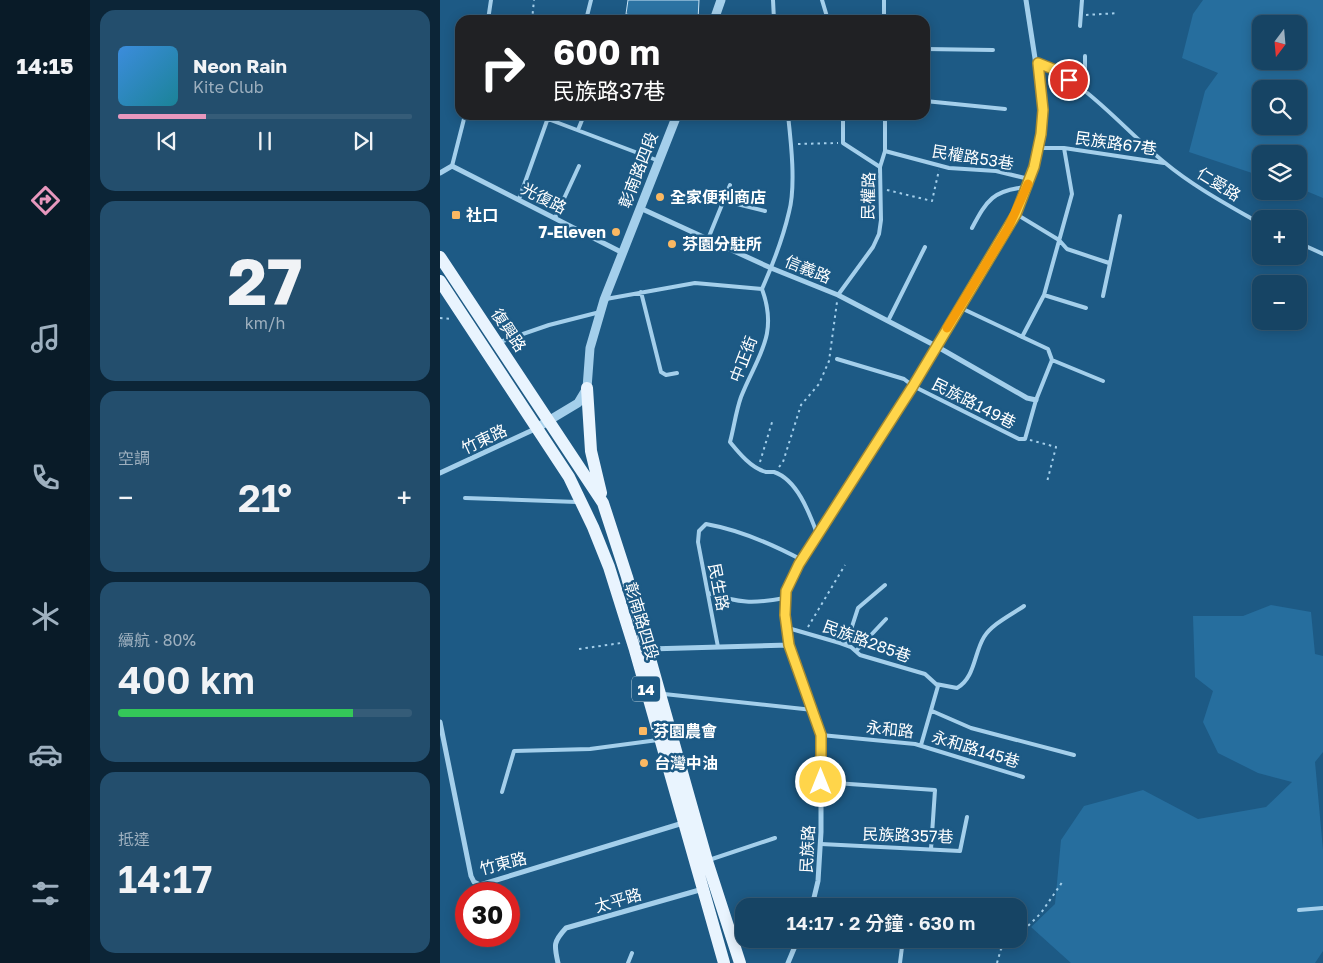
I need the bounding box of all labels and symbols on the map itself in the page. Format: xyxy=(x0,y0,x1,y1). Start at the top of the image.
north arrow xyxy=(1252,15,1308,70)
pin xyxy=(1048,59,1090,101)
street label: 民族路67巷 xyxy=(1074,127,1158,159)
street label: 彰南路四段 xyxy=(614,129,662,211)
street label: 民權路53巷 xyxy=(931,141,1015,173)
street label: 仁愛路 xyxy=(1193,163,1245,205)
street label: 民權路 xyxy=(858,172,878,220)
street label: 光復路 xyxy=(518,178,570,218)
place label: 全家便利商店 xyxy=(670,187,766,207)
marker: 全家便利商店 xyxy=(654,191,666,203)
place label: 社口 xyxy=(466,205,498,225)
marker: 社口 xyxy=(450,209,462,221)
place label: 7-Eleven xyxy=(538,222,606,242)
marker: 7-Eleven xyxy=(610,226,622,238)
place label: 芬園分駐所 xyxy=(682,234,762,254)
marker: 芬園分駐所 xyxy=(666,238,678,250)
street label: 信義路 xyxy=(782,251,834,287)
street label: 復興路 xyxy=(487,305,531,355)
street label: 中正街 xyxy=(725,333,761,385)
street label: 民族路149巷 xyxy=(929,373,1019,433)
street label: 竹東路 xyxy=(458,420,510,458)
street label: 民生路 xyxy=(705,562,733,612)
street label: 彰南路四段 xyxy=(621,580,663,662)
street label: 民族路285巷 xyxy=(820,616,914,666)
road number: 14 xyxy=(632,676,660,702)
street label: 永和路 xyxy=(865,717,915,741)
place label: 芬園農會 xyxy=(653,721,717,741)
marker: 芬園農會 xyxy=(637,725,649,737)
street label: 永和路145巷 xyxy=(930,726,1022,772)
place label: 台灣中油 xyxy=(654,753,718,773)
position arrow xyxy=(794,755,846,807)
marker: 台灣中油 xyxy=(638,757,650,769)
street label: 民族路357巷 xyxy=(862,823,954,847)
street label: 民族路 xyxy=(796,825,818,873)
street label: 竹東路 xyxy=(477,847,529,879)
speed limit sign: 30 xyxy=(455,882,520,947)
street label: 太平路 xyxy=(592,884,644,916)

